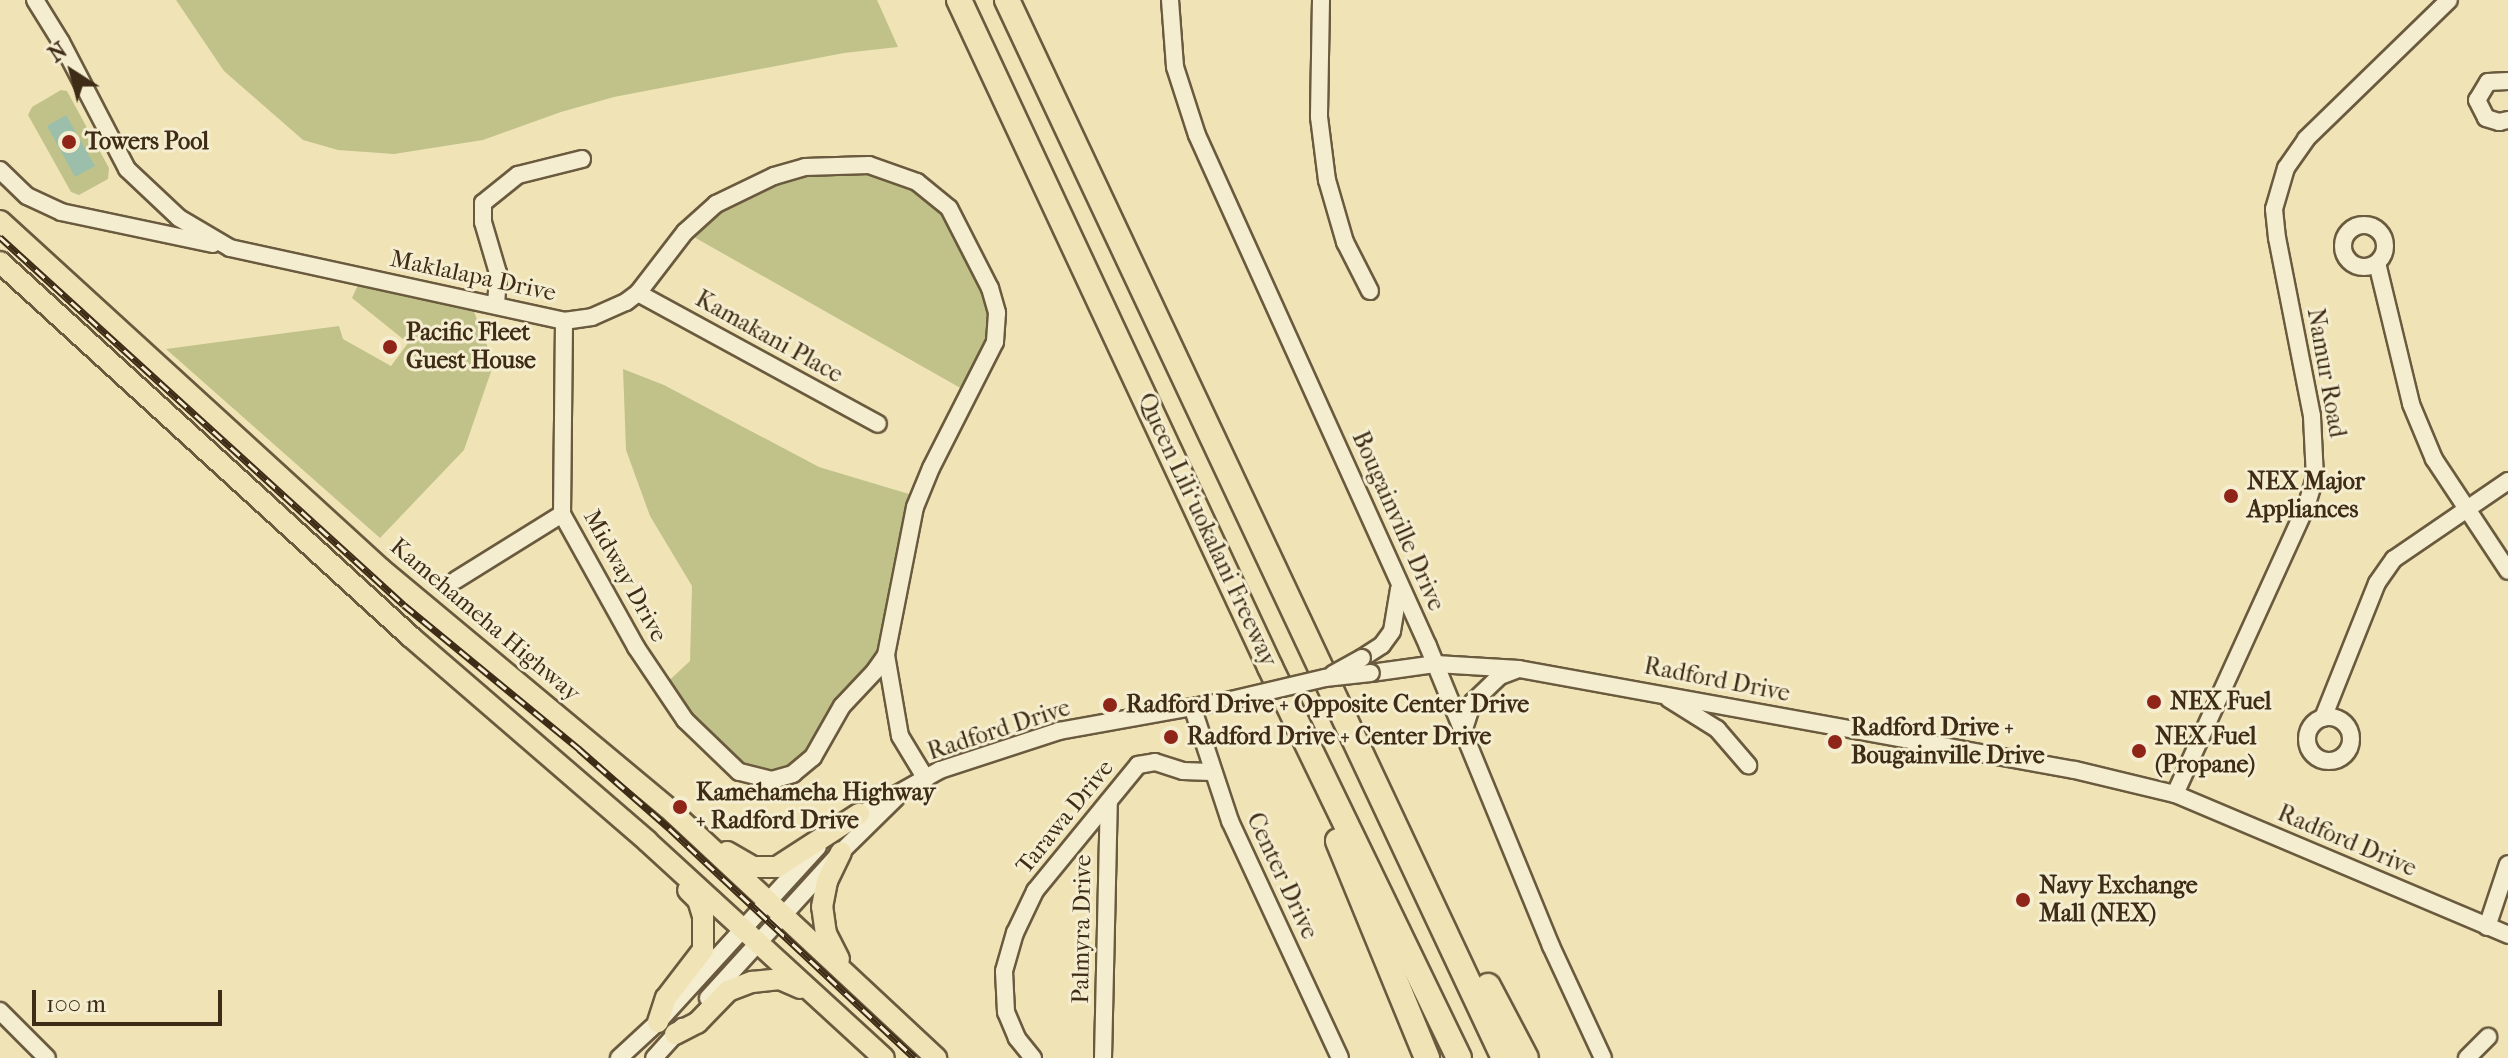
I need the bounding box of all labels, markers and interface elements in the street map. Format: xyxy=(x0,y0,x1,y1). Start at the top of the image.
north arrow xyxy=(32,32,112,112)
text: N xyxy=(43,37,72,68)
place label: Towers Pool xyxy=(85,128,209,156)
marker: Towers Pool xyxy=(60,133,78,151)
street label: Maklalapa Drive xyxy=(387,244,559,308)
street label: Kamakani Place xyxy=(690,285,848,389)
street label: Namur Road xyxy=(2300,306,2352,440)
place label: Pacific Fleet Guest House xyxy=(406,319,536,375)
marker: Pacific Fleet Guest House xyxy=(381,338,399,356)
street label: Queen Liliʻuokalani Freeway xyxy=(1131,389,1283,671)
street label: Bougainville Drive xyxy=(1345,427,1451,615)
place label: NEX Major Appliances xyxy=(2247,468,2365,524)
marker: NEX Major Appliances xyxy=(2222,487,2240,505)
street label: Midway Drive xyxy=(577,505,673,647)
street label: Kamehameha Highway xyxy=(384,532,586,708)
street label: Radford Drive xyxy=(1642,652,1792,708)
place label: NEX Fuel xyxy=(2170,688,2271,716)
place label: Radford Drive + Opposite Center Drive xyxy=(1126,691,1529,719)
street label: Radford Drive xyxy=(924,693,1074,767)
marker: NEX Fuel xyxy=(2145,693,2163,711)
marker: Radford Drive + Opposite Center Drive xyxy=(1101,696,1119,714)
place label: Radford Drive + Bougainville Drive xyxy=(1851,714,2045,770)
place label: Radford Drive + Center Drive xyxy=(1187,723,1491,751)
place label: NEX Fuel (Propane) xyxy=(2155,723,2256,779)
marker: Radford Drive + Center Drive xyxy=(1162,728,1180,746)
marker: Radford Drive + Bougainville Drive xyxy=(1826,733,1844,751)
marker: NEX Fuel (Propane) xyxy=(2130,742,2148,760)
street label: Tarawa Drive xyxy=(1010,754,1120,880)
place label: Kamehameha Highway + Radford Drive xyxy=(696,779,935,835)
marker: Kamehameha Highway + Radford Drive xyxy=(671,798,689,816)
street label: Radford Drive xyxy=(2273,799,2421,883)
street label: Center Drive xyxy=(1240,808,1324,944)
street label: Palmyra Drive xyxy=(1066,854,1098,1004)
place label: Navy Exchange Mall (NEX) xyxy=(2039,872,2198,928)
marker: Navy Exchange Mall (NEX) xyxy=(2014,891,2032,909)
scale bar xyxy=(36,974,226,1024)
text: 100 m xyxy=(46,990,106,1018)

